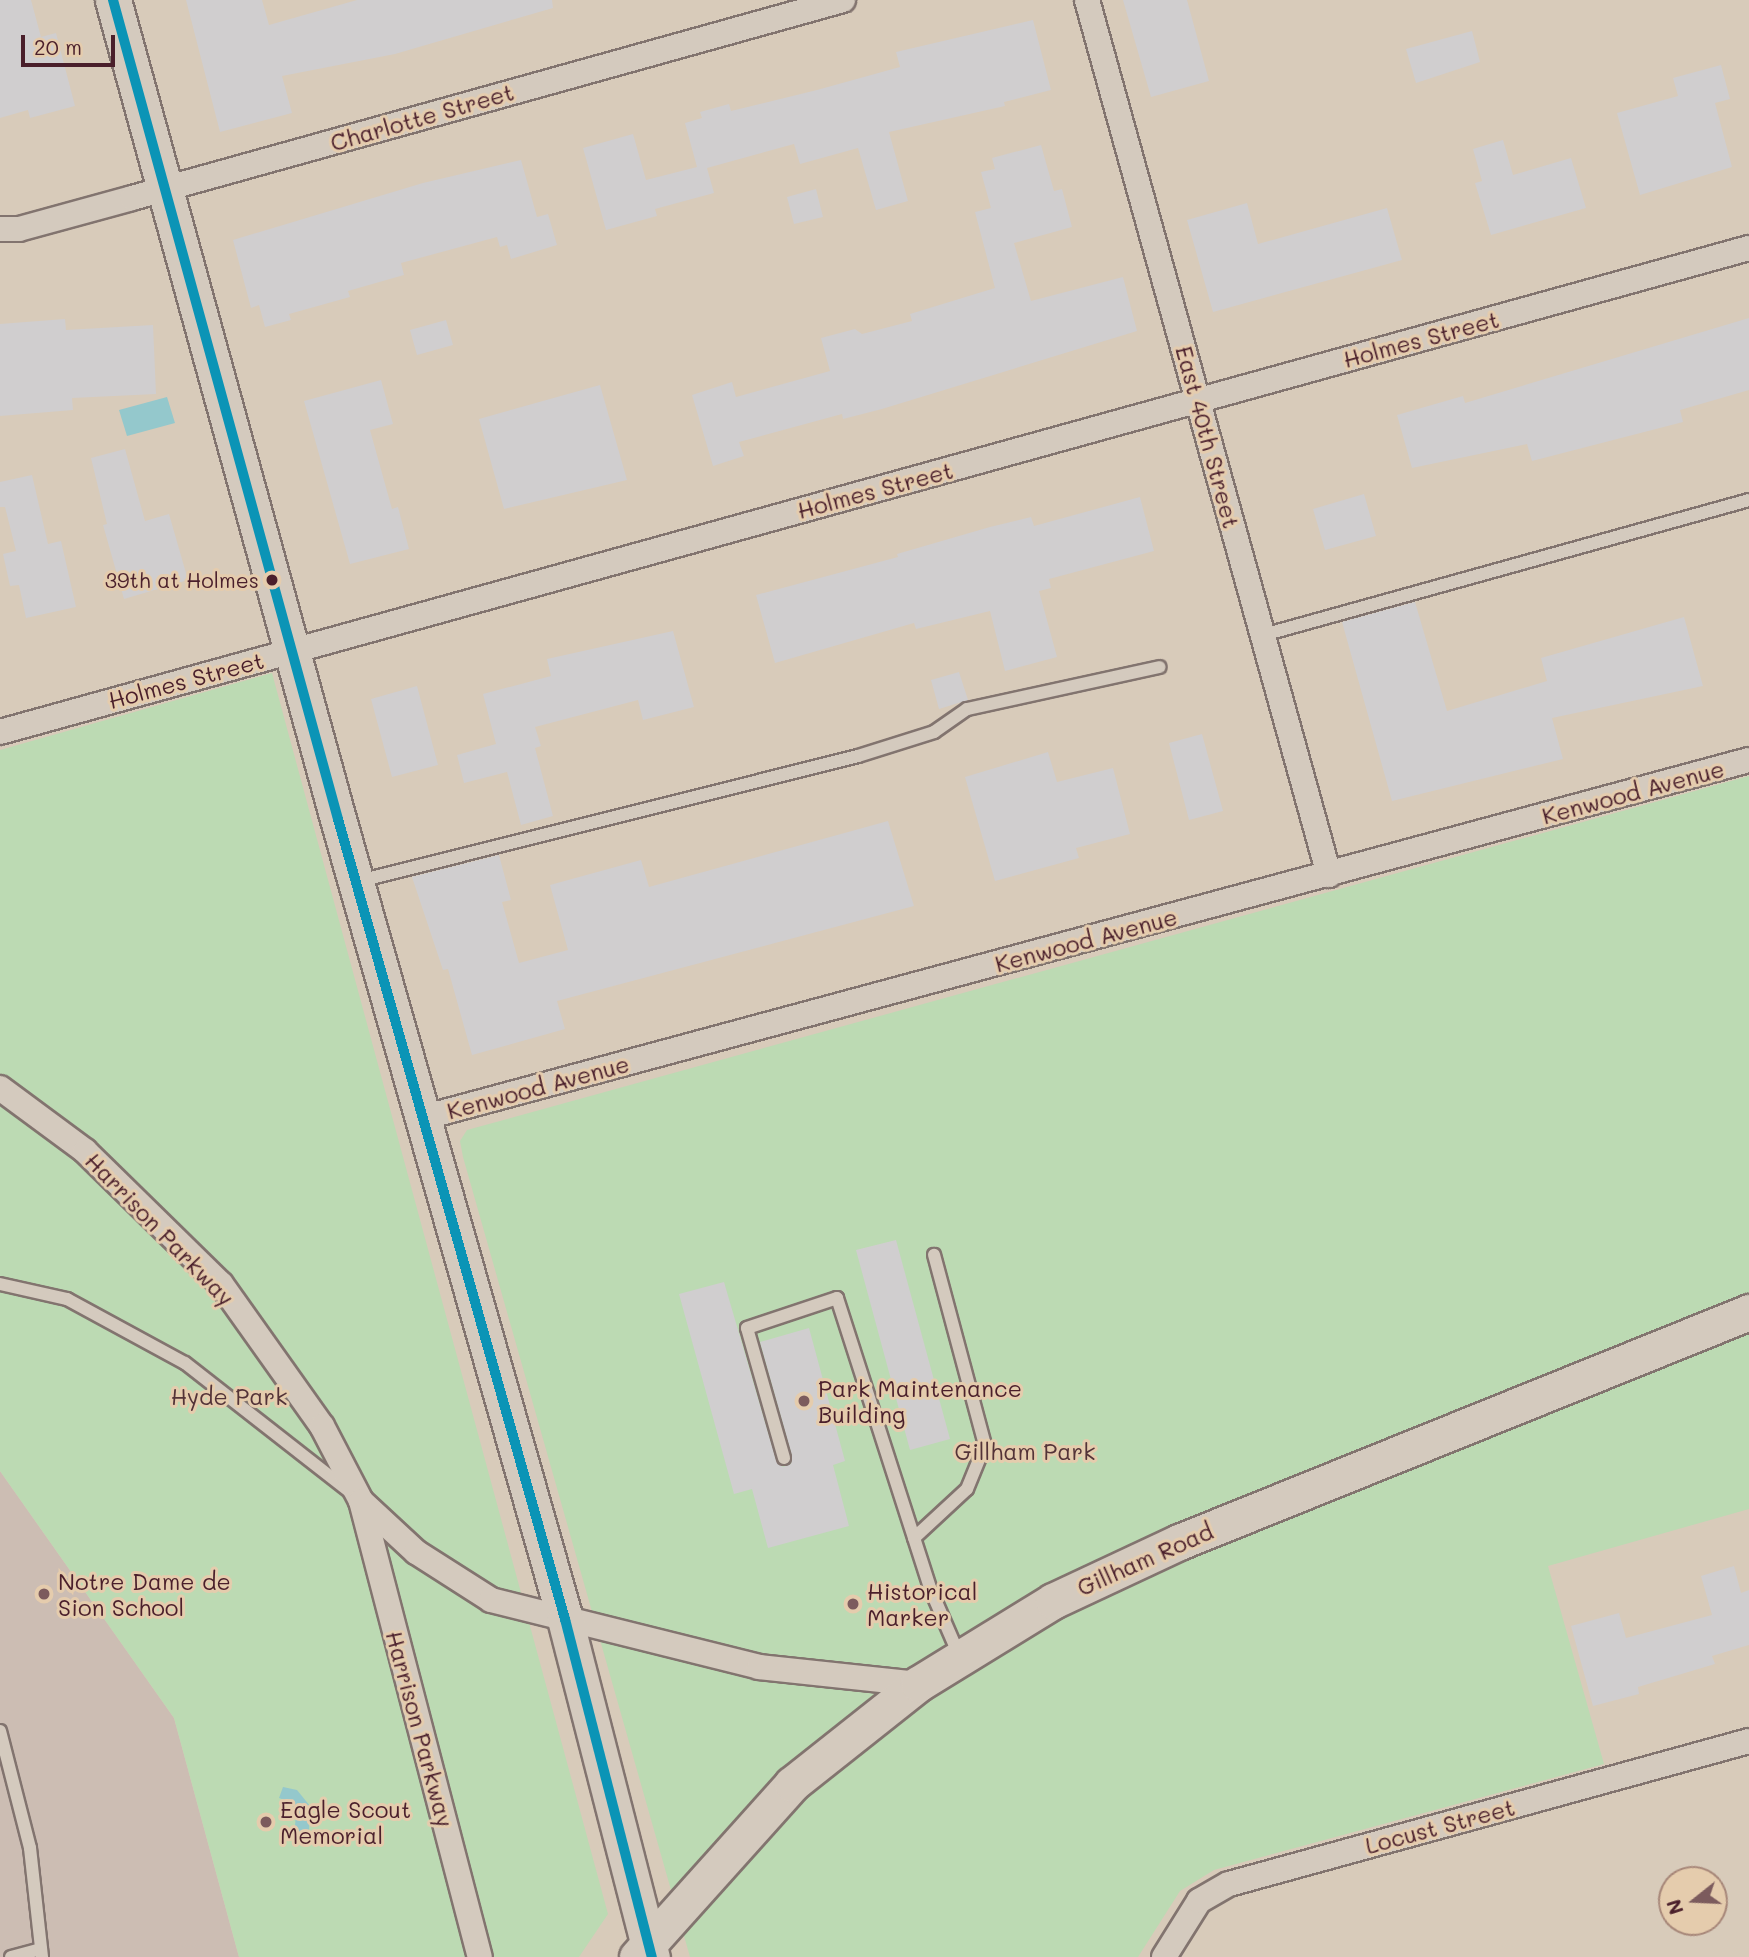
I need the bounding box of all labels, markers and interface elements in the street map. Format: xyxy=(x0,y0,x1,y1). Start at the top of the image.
scale bar xyxy=(24,21,119,65)
text: 20 m xyxy=(34,33,82,60)
street label: Charlotte Street xyxy=(327,78,517,156)
street label: Holmes Street xyxy=(1340,305,1502,373)
street label: East 40th Street xyxy=(1170,343,1246,531)
street label: Holmes Street xyxy=(794,456,956,524)
place label: 39th at Holmes xyxy=(105,567,259,593)
marker: 39th at Holmes xyxy=(265,573,279,587)
street label: Holmes Street xyxy=(105,646,267,714)
street label: Kenwood Avenue xyxy=(1539,754,1727,830)
street label: Kenwood Avenue xyxy=(992,902,1180,978)
street label: Kenwood Avenue xyxy=(444,1049,632,1125)
street label: Harrison Parkway xyxy=(80,1147,240,1311)
place label: Park Maintenance Building xyxy=(818,1374,1022,1428)
park label: Hyde Park xyxy=(171,1382,287,1410)
marker: Park Maintenance Building xyxy=(796,1393,812,1409)
park label: Gillham Park xyxy=(955,1437,1095,1465)
street label: Gillham Road xyxy=(1073,1517,1217,1601)
place label: Notre Dame de Sion School xyxy=(58,1567,231,1621)
place label: Historical Marker xyxy=(867,1577,978,1631)
marker: Notre Dame de Sion School xyxy=(36,1586,52,1602)
marker: Historical Marker xyxy=(845,1596,861,1612)
street label: Harrison Parkway xyxy=(381,1628,459,1830)
street label: Locust Street xyxy=(1362,1793,1518,1859)
place label: Eagle Scout Memorial xyxy=(280,1795,411,1849)
marker: Eagle Scout Memorial xyxy=(258,1814,274,1830)
north arrow xyxy=(1658,1866,1728,1936)
text: N xyxy=(1660,1896,1689,1918)

